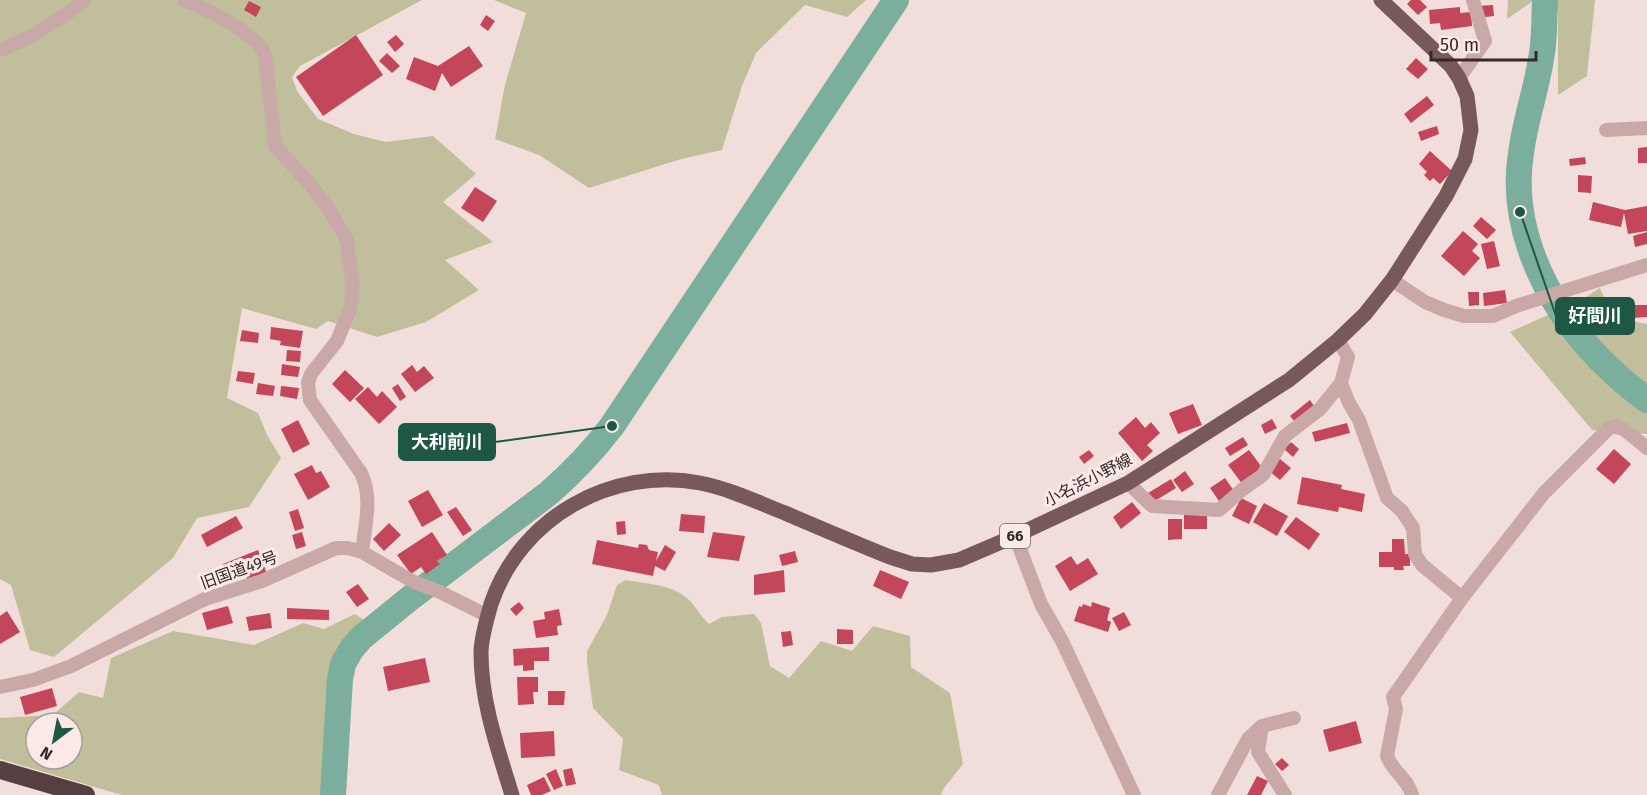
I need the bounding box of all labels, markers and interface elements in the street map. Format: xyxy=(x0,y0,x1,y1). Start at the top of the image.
scale bar xyxy=(1431,24,1536,62)
text: 50 m xyxy=(1440,34,1479,56)
callout: 好間川 xyxy=(1556,298,1634,334)
text: 好間川 xyxy=(1568,305,1622,327)
callout: 大利前川 xyxy=(399,424,495,460)
text: 大利前川 xyxy=(411,431,483,453)
street label: 小名浜小野線 xyxy=(1041,450,1135,510)
road number: 66 xyxy=(1000,524,1030,548)
street label: 旧国道49号 xyxy=(198,547,280,593)
north arrow xyxy=(24,711,84,771)
text: N xyxy=(37,742,56,764)

